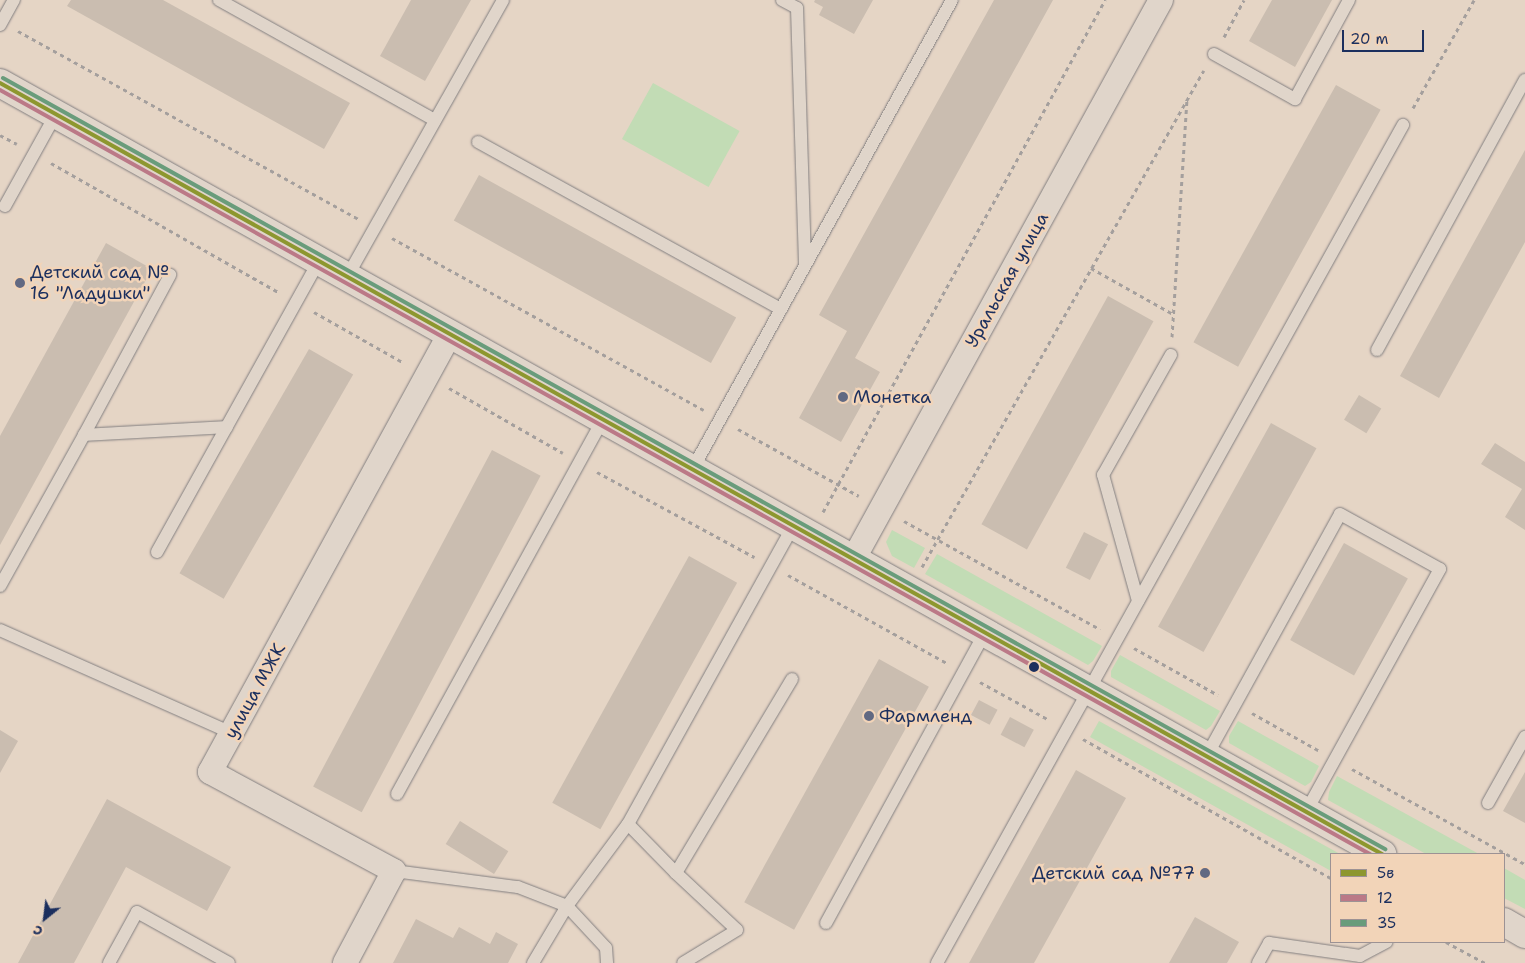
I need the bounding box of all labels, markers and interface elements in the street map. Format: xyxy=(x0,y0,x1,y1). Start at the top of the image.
scale bar xyxy=(1345,20,1428,52)
text: 20 m xyxy=(1350,29,1389,49)
street label: Уральская улица xyxy=(961,209,1053,351)
place label: Детский сад № 16 "Ладушки" xyxy=(30,262,169,304)
marker: Детский сад № 16 "Ладушки" xyxy=(14,277,26,289)
place label: Монетка xyxy=(853,386,931,408)
marker: Монетка xyxy=(837,391,849,403)
street label: улица МЖК xyxy=(220,639,290,743)
unlabelled marker xyxy=(1029,662,1039,672)
place label: Фармленд xyxy=(879,705,972,727)
marker: Фармленд xyxy=(863,710,875,722)
legend xyxy=(1330,853,1505,943)
place label: Детский сад №77 xyxy=(1032,862,1195,884)
text: 5в xyxy=(1377,863,1394,883)
marker: Детский сад №77 xyxy=(1199,867,1211,879)
text: 12 xyxy=(1377,888,1393,908)
north arrow xyxy=(20,893,70,943)
text: 35 xyxy=(1377,913,1396,933)
text: С xyxy=(30,921,46,941)

